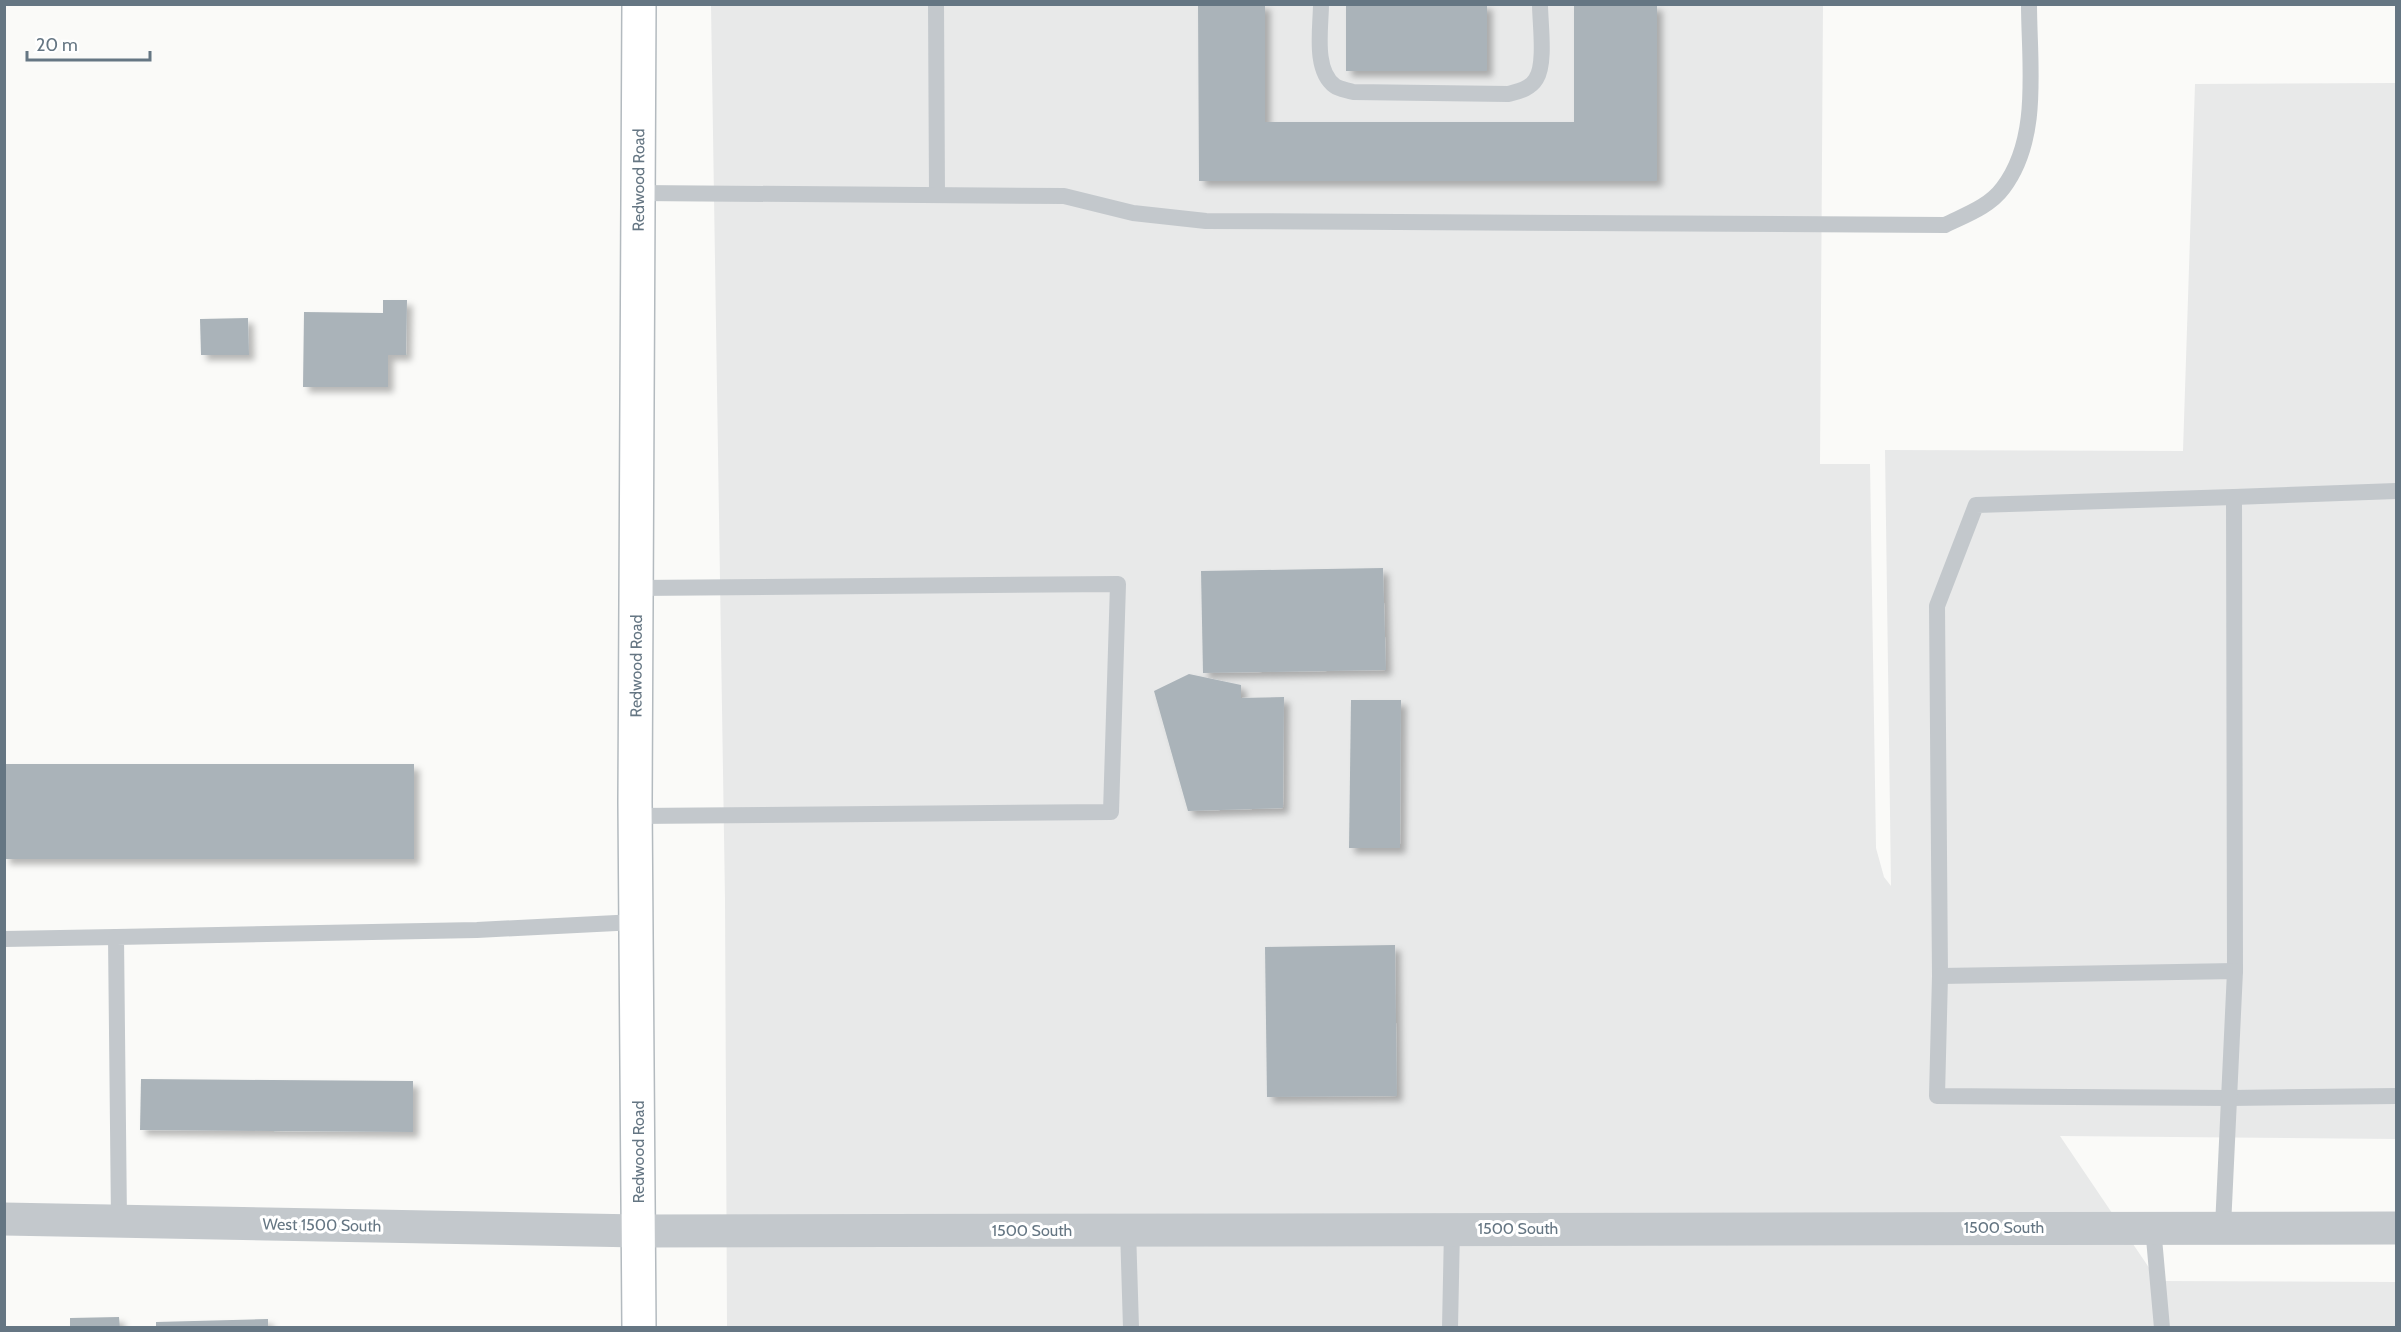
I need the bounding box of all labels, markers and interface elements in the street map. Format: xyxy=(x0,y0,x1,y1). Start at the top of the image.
scale bar xyxy=(27,24,150,62)
text: 20 m xyxy=(36,34,78,56)
street label: Redwood Road xyxy=(628,129,648,231)
street label: Redwood Road xyxy=(626,615,645,717)
street label: Redwood Road xyxy=(629,1101,648,1203)
street label: West 1500 South xyxy=(262,1214,382,1236)
street label: 1500 South xyxy=(1964,1218,2044,1237)
street label: 1500 South xyxy=(1478,1219,1558,1238)
street label: 1500 South xyxy=(992,1221,1072,1240)

